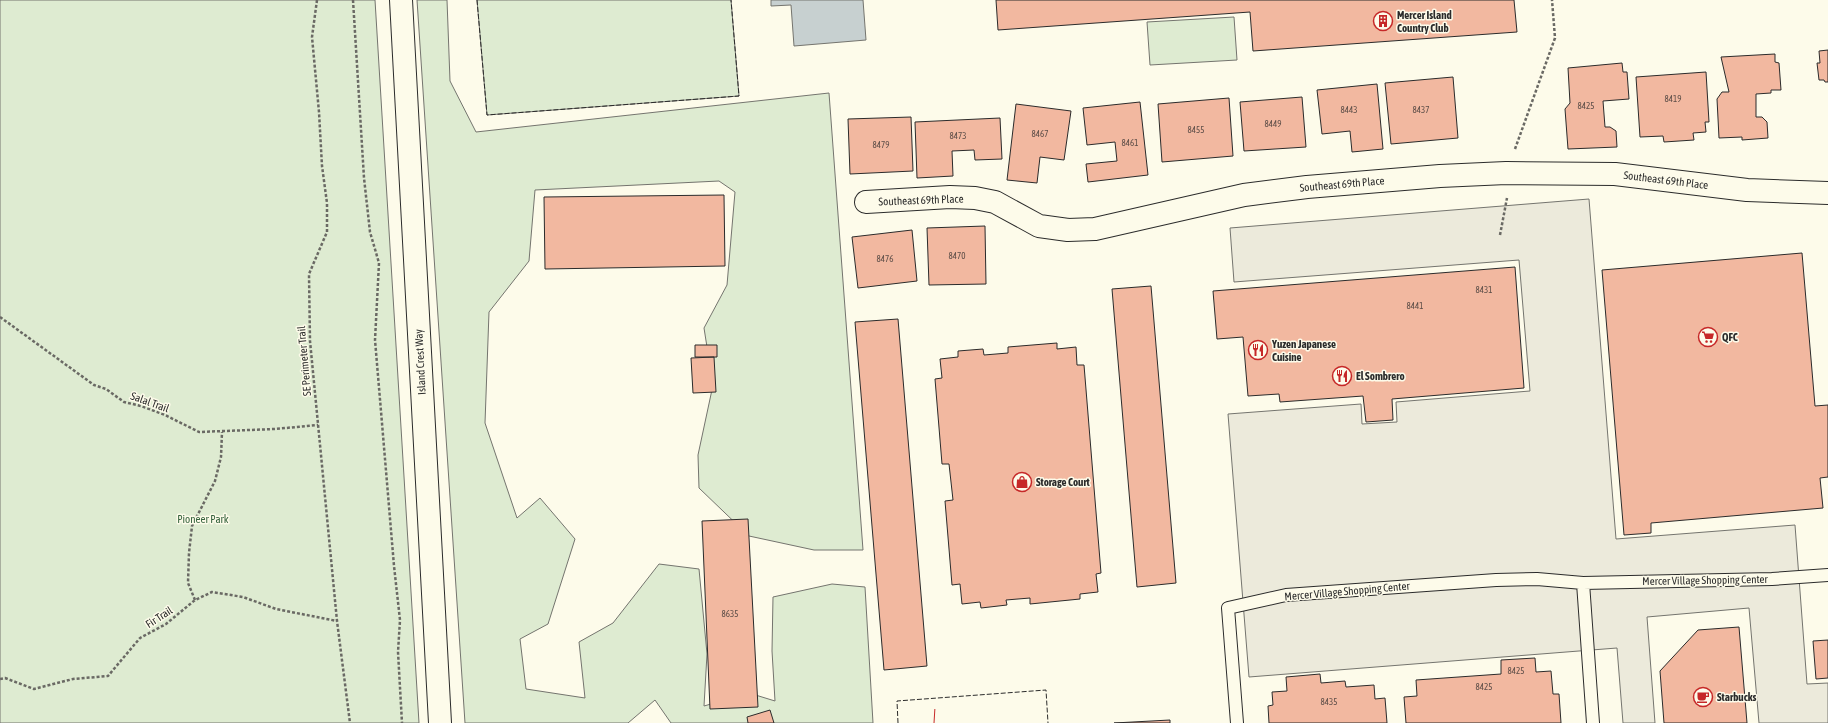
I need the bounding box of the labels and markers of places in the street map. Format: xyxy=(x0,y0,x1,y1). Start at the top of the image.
place label: Mercer Island Country Club xyxy=(1397,9,1452,34)
building icon: Mercer Island Country Club xyxy=(1372,10,1394,32)
supermarket icon: QFC xyxy=(1697,326,1719,348)
place label: QFC xyxy=(1722,331,1738,343)
place label: Yuzen Japanese Cuisine xyxy=(1271,338,1336,363)
restaurant icon: Yuzen Japanese Cuisine xyxy=(1247,339,1269,361)
restaurant icon: El Sombrero xyxy=(1331,365,1353,387)
place label: El Sombrero xyxy=(1356,370,1405,382)
shop icon: Storage Court xyxy=(1011,471,1033,493)
place label: Storage Court xyxy=(1036,476,1091,488)
cafe icon: Starbucks xyxy=(1692,686,1714,708)
place label: Starbucks xyxy=(1717,691,1757,703)

